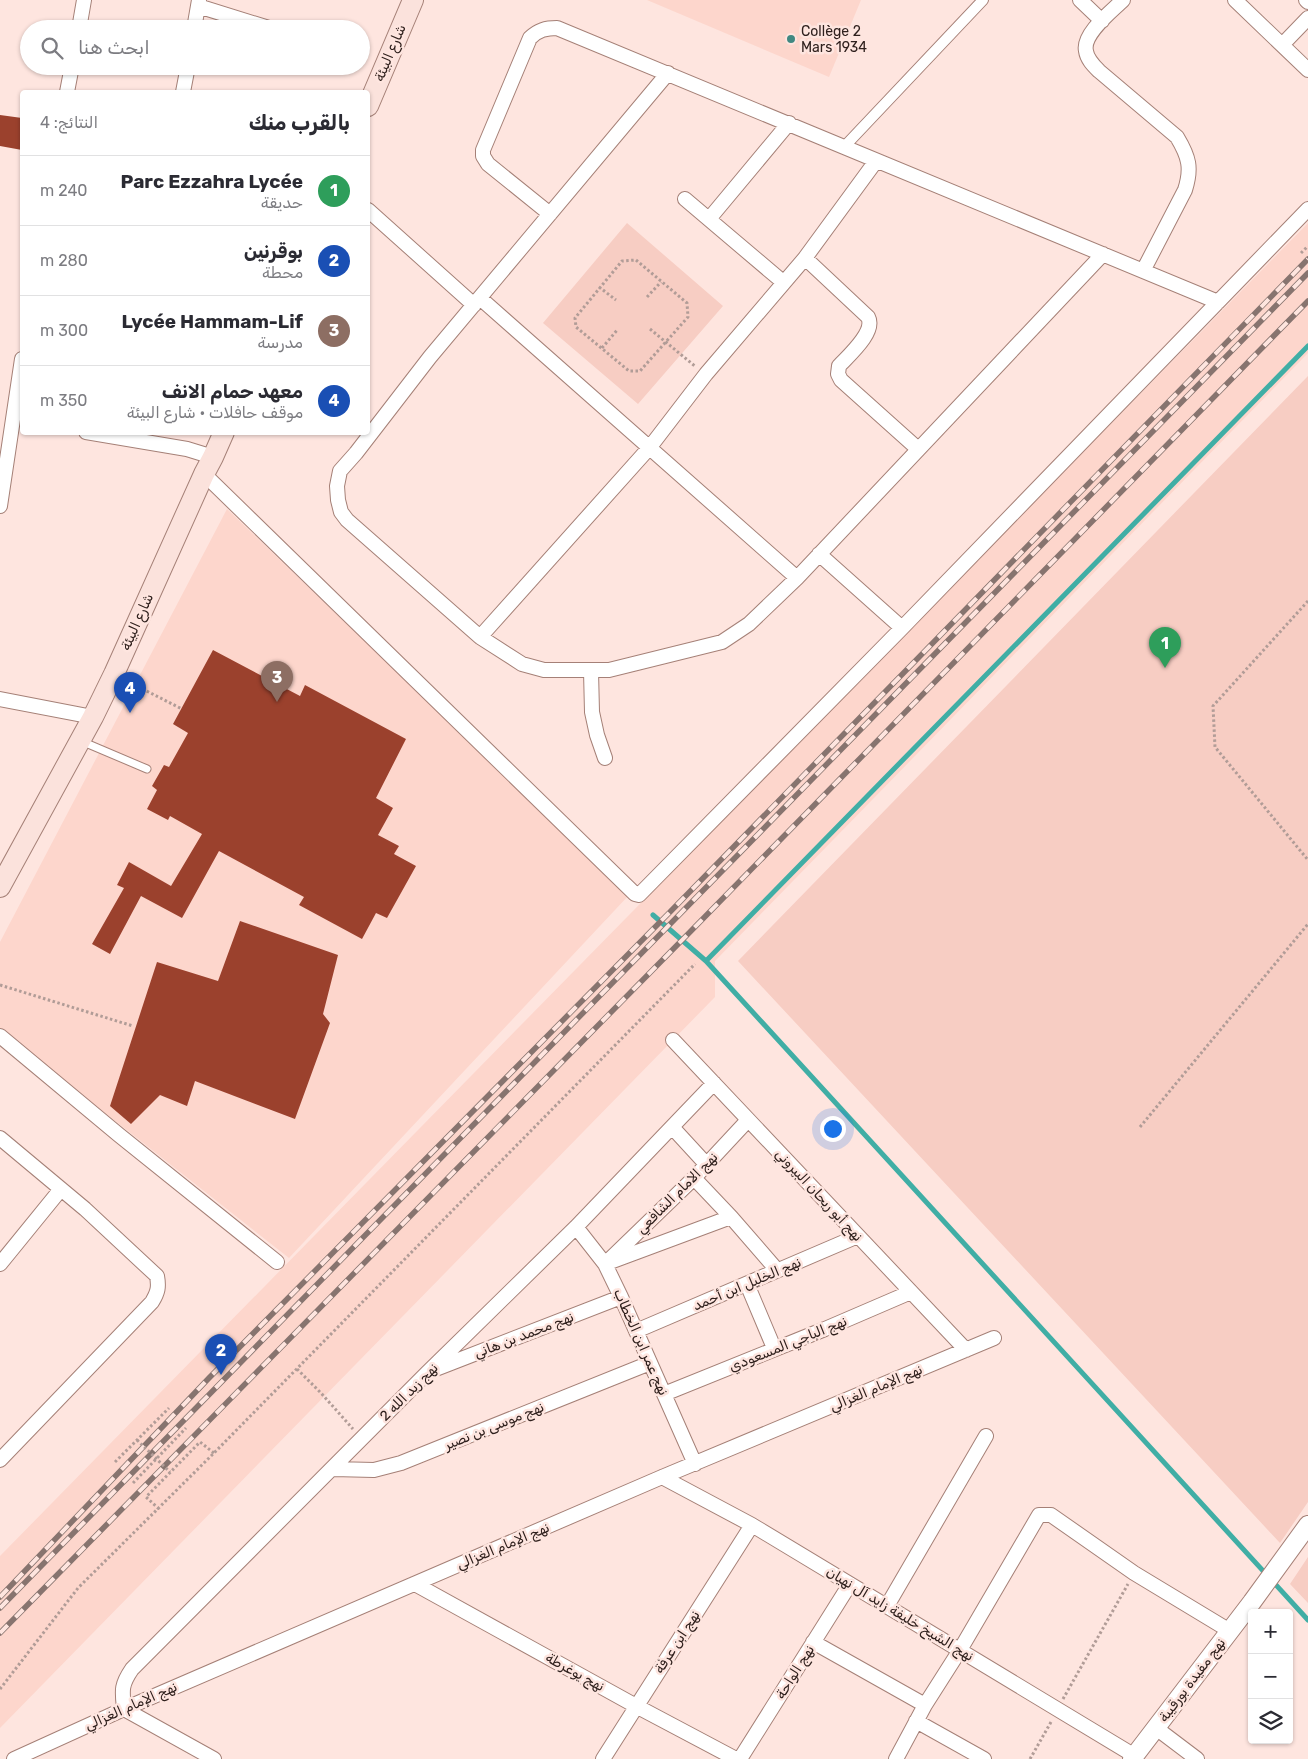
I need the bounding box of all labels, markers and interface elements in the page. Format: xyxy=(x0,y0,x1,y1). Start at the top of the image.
search box xyxy=(20,20,370,75)
street label: شارع البيئة xyxy=(370,22,411,85)
place label: Collège 2 Mars 1934 xyxy=(801,23,867,56)
marker: Collège 2 Mars 1934 xyxy=(785,33,797,45)
icon: search xyxy=(38,34,66,62)
text: ابحث هنا xyxy=(78,36,150,59)
text: بالقرب منك xyxy=(249,110,350,135)
text: النتائج: 4 xyxy=(40,113,98,132)
text: Parc Ezzahra Lycée xyxy=(121,170,303,193)
text: 240 m xyxy=(40,181,88,200)
text: 1 xyxy=(330,181,338,200)
text: حديقة xyxy=(261,193,303,212)
text: بوقرنين xyxy=(244,240,303,263)
text: 280 m xyxy=(40,251,88,270)
text: 2 xyxy=(329,251,339,270)
text: محطة xyxy=(262,263,303,282)
text: Lycée Hammam-Lif xyxy=(122,310,303,333)
text: 300 m xyxy=(40,321,88,340)
text: 3 xyxy=(329,321,339,340)
text: مدرسة xyxy=(258,333,303,352)
text: معهد حمام الانف xyxy=(162,380,303,403)
text: 350 m xyxy=(40,391,87,410)
text: 4 xyxy=(329,391,339,410)
text: موقف حافلات · شارع البيئة xyxy=(127,403,303,422)
street label: شارع البيئة xyxy=(117,591,159,654)
pin: 1 xyxy=(1149,627,1181,668)
pin: 3 xyxy=(261,661,293,702)
pin: 4 xyxy=(114,672,146,713)
your location xyxy=(820,1116,846,1142)
street label: نهج أبو ريحان البيروني xyxy=(770,1145,866,1246)
street label: نهج الامام الشافعي xyxy=(633,1149,723,1239)
street label: نهج الخليل ابن أحمد xyxy=(690,1253,805,1316)
street label: نهج عمر ابن الخطاب xyxy=(608,1286,672,1399)
street label: نهج محمد بن هاني xyxy=(472,1308,577,1364)
street label: نهج الباجي المسعودي xyxy=(726,1313,850,1377)
pin: 2 xyxy=(205,1334,237,1375)
street label: نهج زيد الله 2 xyxy=(376,1359,443,1426)
street label: نهج الإمام الغزالي xyxy=(827,1361,926,1417)
street label: نهج موسى بن نصير xyxy=(441,1398,547,1456)
street label: نهج الإمام الغزالي xyxy=(454,1519,553,1575)
street label: نهج الشيخ خليفة زايد آل نهيان xyxy=(822,1563,977,1667)
street label: نهج ابن عرفة xyxy=(650,1607,705,1678)
map controls xyxy=(1248,1609,1293,1744)
button: + xyxy=(1248,1609,1293,1654)
street label: نهج مفيدة بورقيبة xyxy=(1155,1635,1231,1727)
street label: نهج الواحة xyxy=(772,1642,820,1703)
street label: نهج يوغرطة xyxy=(541,1649,608,1697)
button: − xyxy=(1248,1654,1293,1699)
street label: نهج الإمام الغزالي xyxy=(82,1678,181,1736)
button: layers xyxy=(1248,1699,1293,1744)

